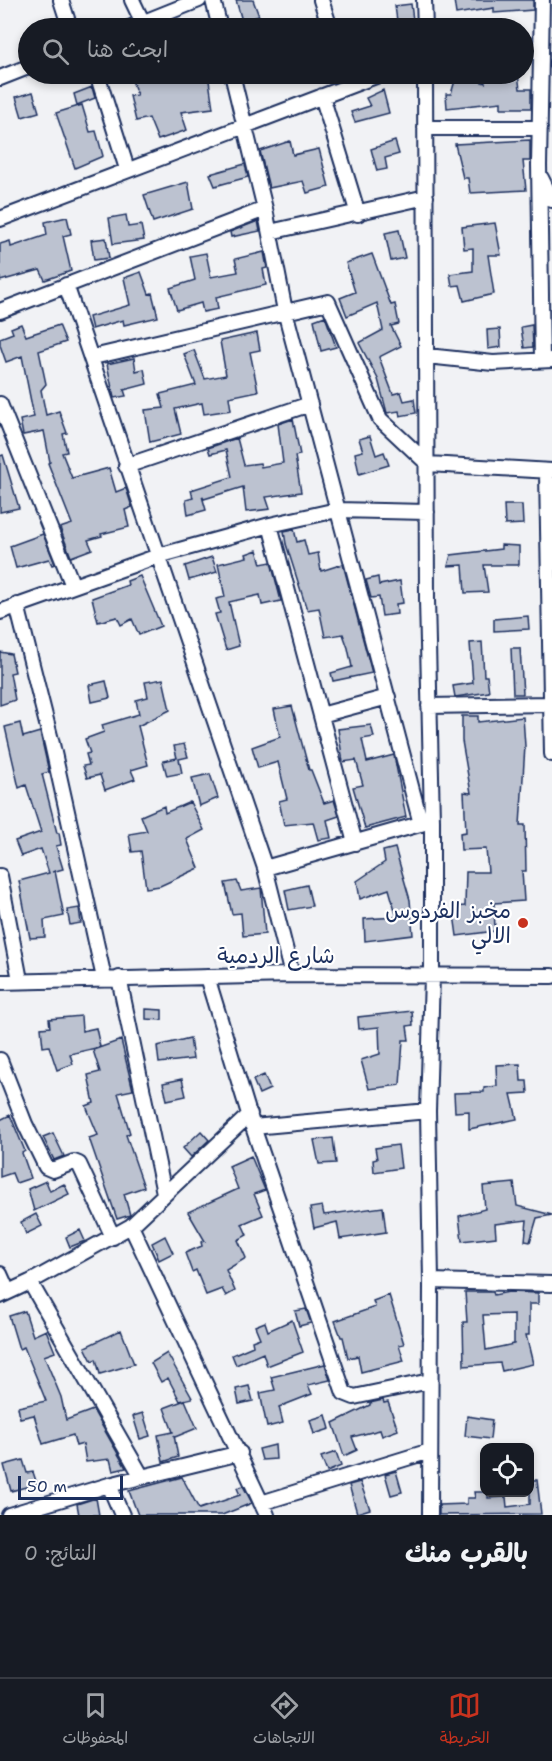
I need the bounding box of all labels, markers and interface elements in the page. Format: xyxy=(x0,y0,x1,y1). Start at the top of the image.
search box xyxy=(18,18,534,84)
icon: search xyxy=(39,35,72,68)
text: ابحث هنا xyxy=(87,35,168,64)
place label: مخبز الفردوس الالي xyxy=(385,896,511,955)
marker: مخبز الفردوس الالي xyxy=(516,916,530,930)
street label: شارع الردمية xyxy=(217,941,335,971)
map controls xyxy=(480,1443,534,1497)
button: locate xyxy=(480,1443,534,1497)
scale bar xyxy=(18,1473,123,1500)
text: 50 m xyxy=(27,1476,67,1497)
text: بالقرب منك xyxy=(405,1535,528,1570)
text: النتائج: 0 xyxy=(24,1540,97,1566)
tab: المحفوظات xyxy=(62,1689,128,1752)
tab: الاتجاهات xyxy=(253,1689,315,1752)
tab: الخريطة xyxy=(440,1689,490,1752)

